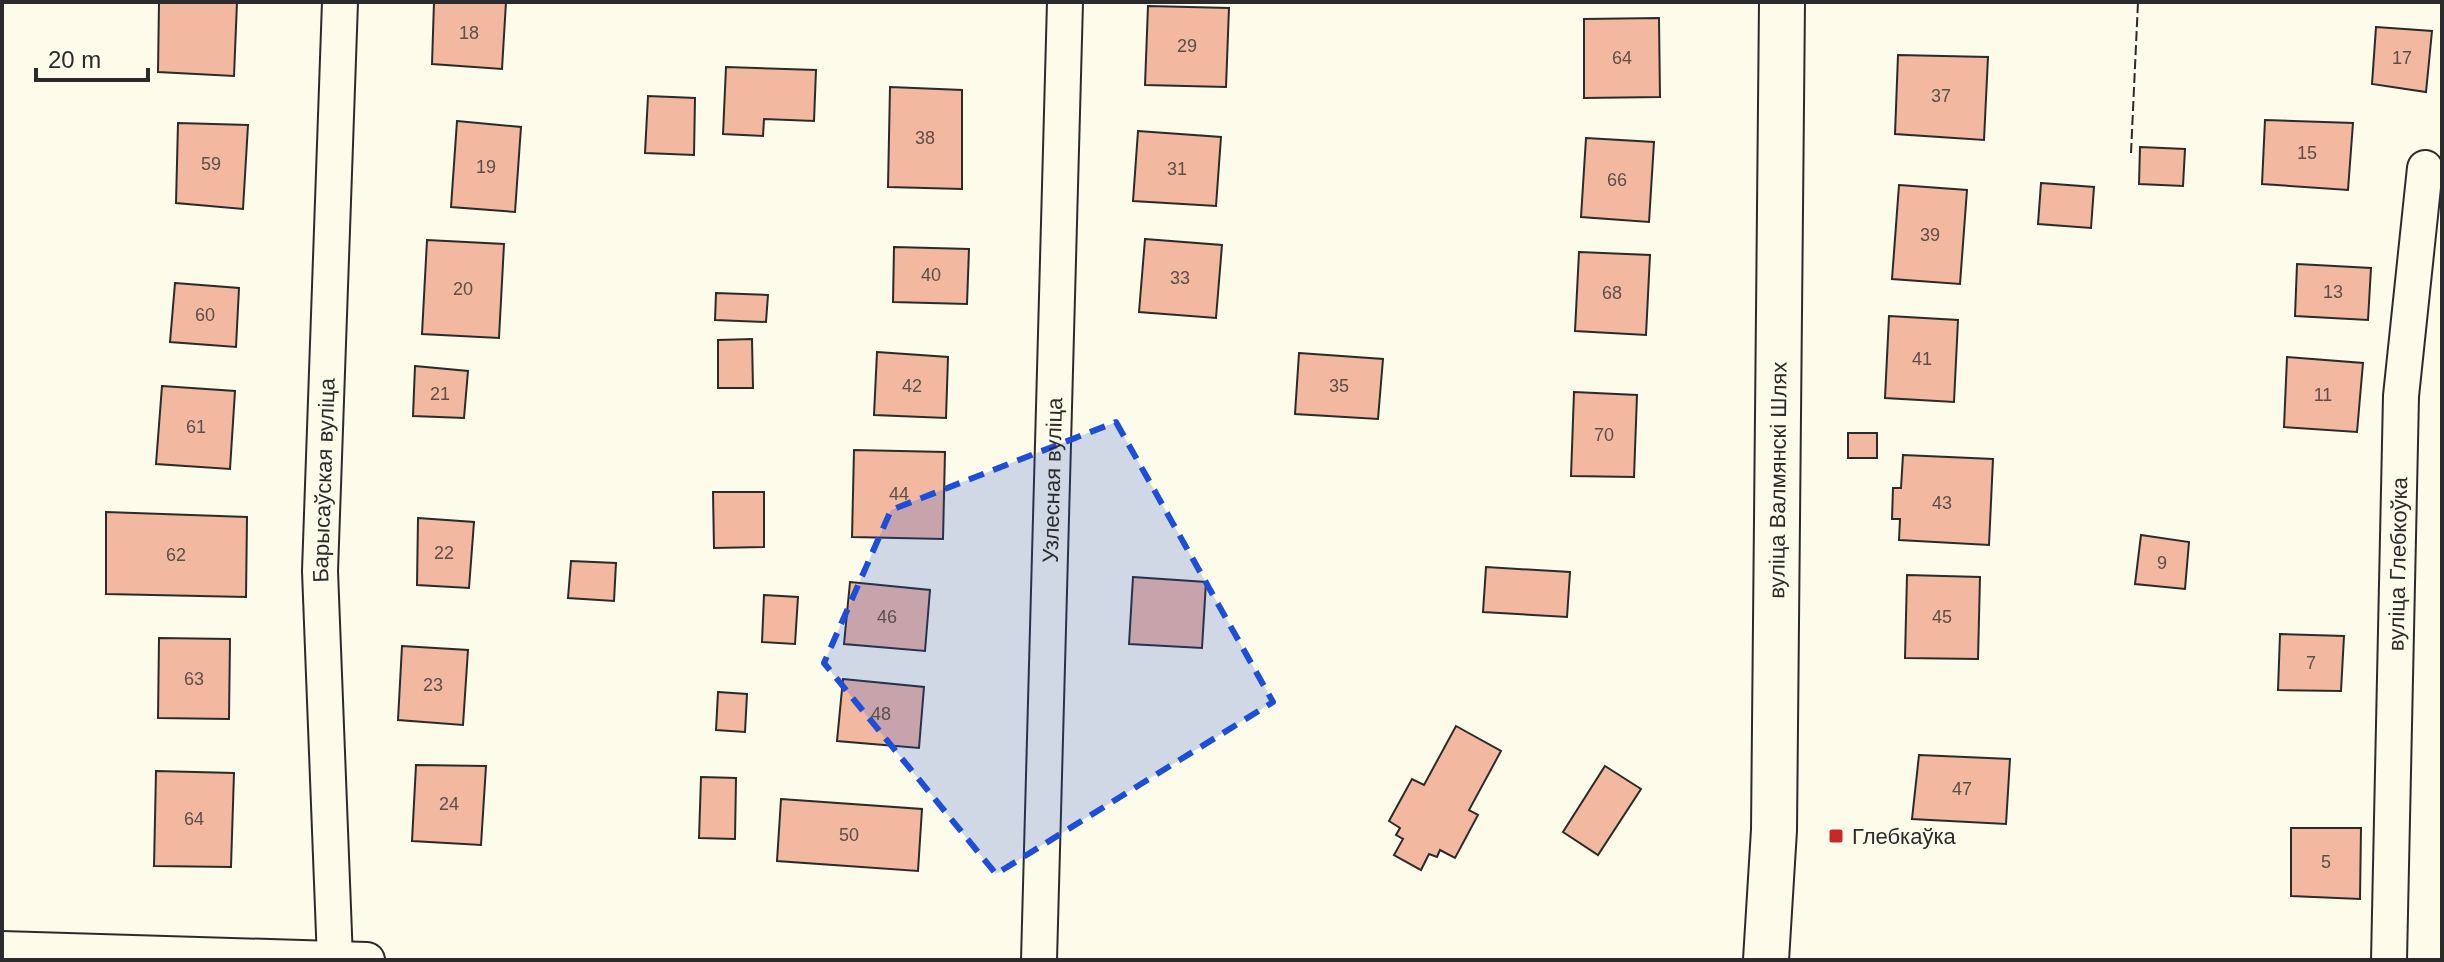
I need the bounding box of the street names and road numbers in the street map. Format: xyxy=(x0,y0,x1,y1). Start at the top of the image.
street label: вуліца Валмянскі Шлях xyxy=(1764,362,1791,599)
street label: Барысаўская вуліца xyxy=(307,377,339,583)
street label: Узлесная вуліца xyxy=(1037,396,1067,563)
street label: вуліца Глебкоўка xyxy=(2383,476,2412,651)

